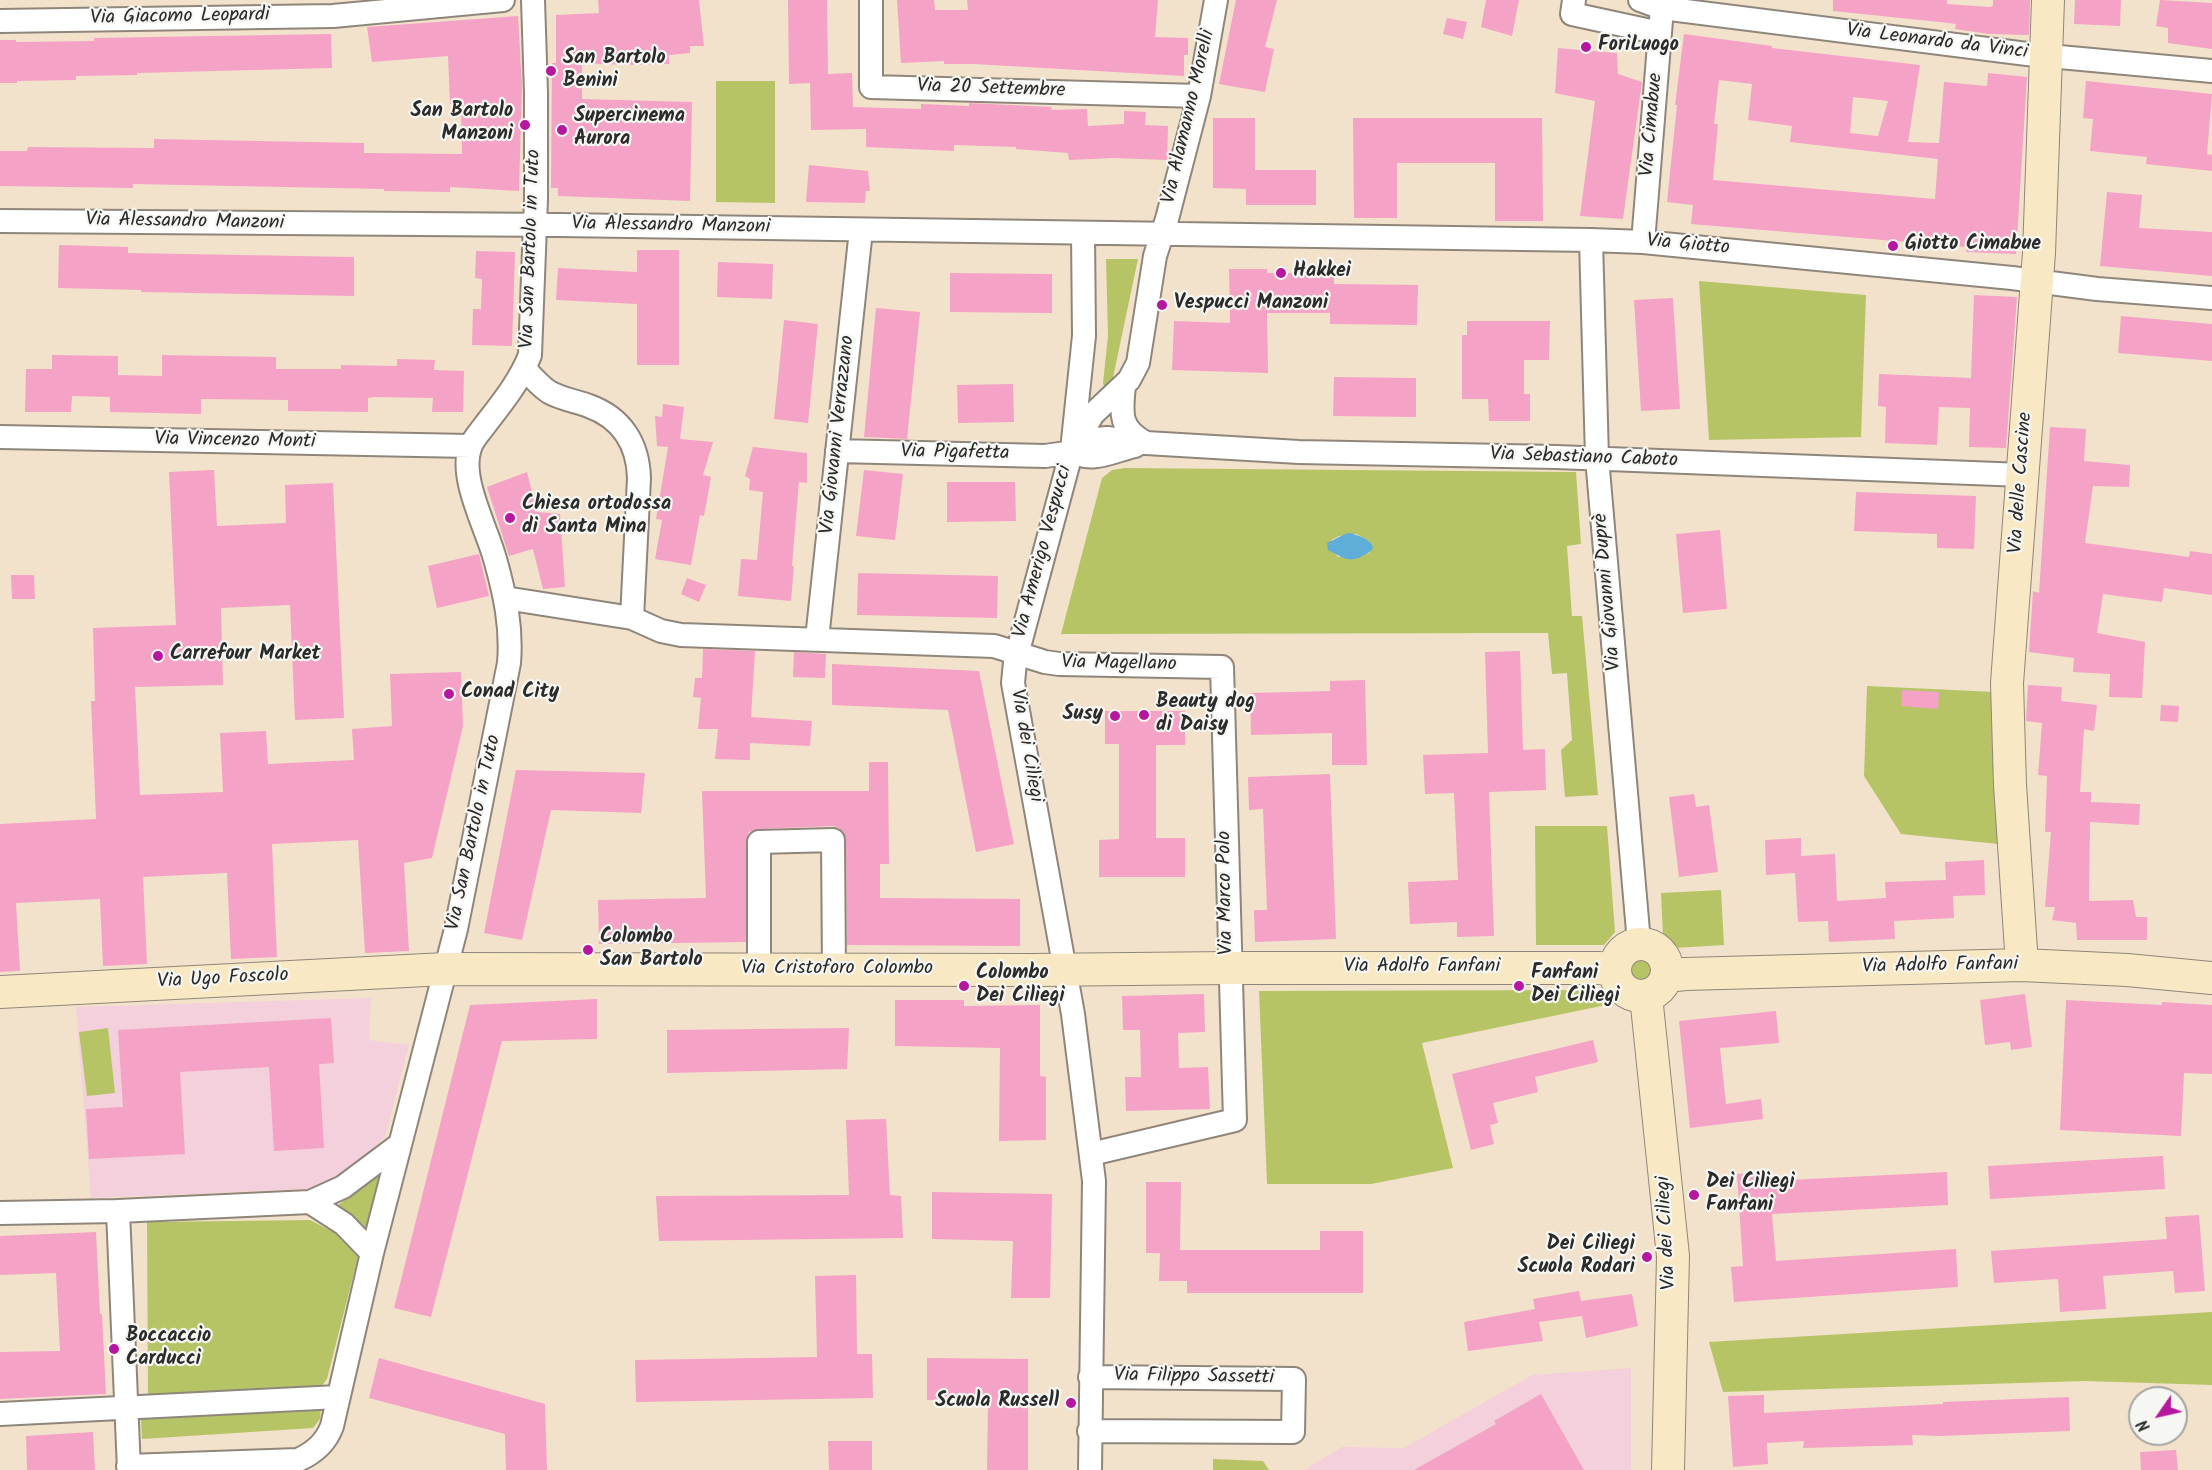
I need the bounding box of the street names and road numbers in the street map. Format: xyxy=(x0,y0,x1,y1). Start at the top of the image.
street label: Via Giacomo Leopardi xyxy=(90,4,270,32)
street label: Via Leonardo da Vinci xyxy=(1845,20,2029,66)
street label: Via Alamanno Morelli xyxy=(1158,28,1222,206)
street label: Via Cimabue xyxy=(1637,72,1669,178)
street label: Via 20 Settembre xyxy=(916,75,1066,105)
street label: Via San Bartolo in Tuto xyxy=(517,149,547,349)
street label: Via Alessandro Manzoni xyxy=(85,209,285,237)
street label: Via Alessandro Manzoni xyxy=(571,213,771,241)
street label: Via Giotto xyxy=(1645,230,1731,262)
street label: Via Giovanni Verrazzano xyxy=(817,334,861,536)
street label: Via delle Cascine xyxy=(2005,411,2039,555)
street label: Via Vincenzo Monti xyxy=(154,429,316,455)
street label: Via Pigafetta xyxy=(900,441,1010,467)
street label: Via Sebastiano Caboto xyxy=(1490,444,1678,474)
street label: Via Amerigo Vespucci xyxy=(1009,463,1079,641)
street label: Via Giovanni Duprè xyxy=(1590,512,1628,672)
street label: Via Magellano xyxy=(1061,652,1177,678)
street label: Via dei Ciliegi xyxy=(1003,688,1047,804)
street label: Via San Bartolo in Tuto xyxy=(443,733,507,933)
street label: Via Marco Polo xyxy=(1214,831,1240,955)
street label: Via Adolfo Fanfani xyxy=(1862,954,2018,980)
street label: Via Adolfo Fanfani xyxy=(1344,956,1500,980)
street label: Via Cristoforo Colombo xyxy=(741,958,933,982)
street label: Via Ugo Foscolo xyxy=(157,965,289,995)
street label: Via dei Ciliegi xyxy=(1653,1175,1683,1291)
street label: Via Filippo Sassetti xyxy=(1114,1365,1274,1391)

